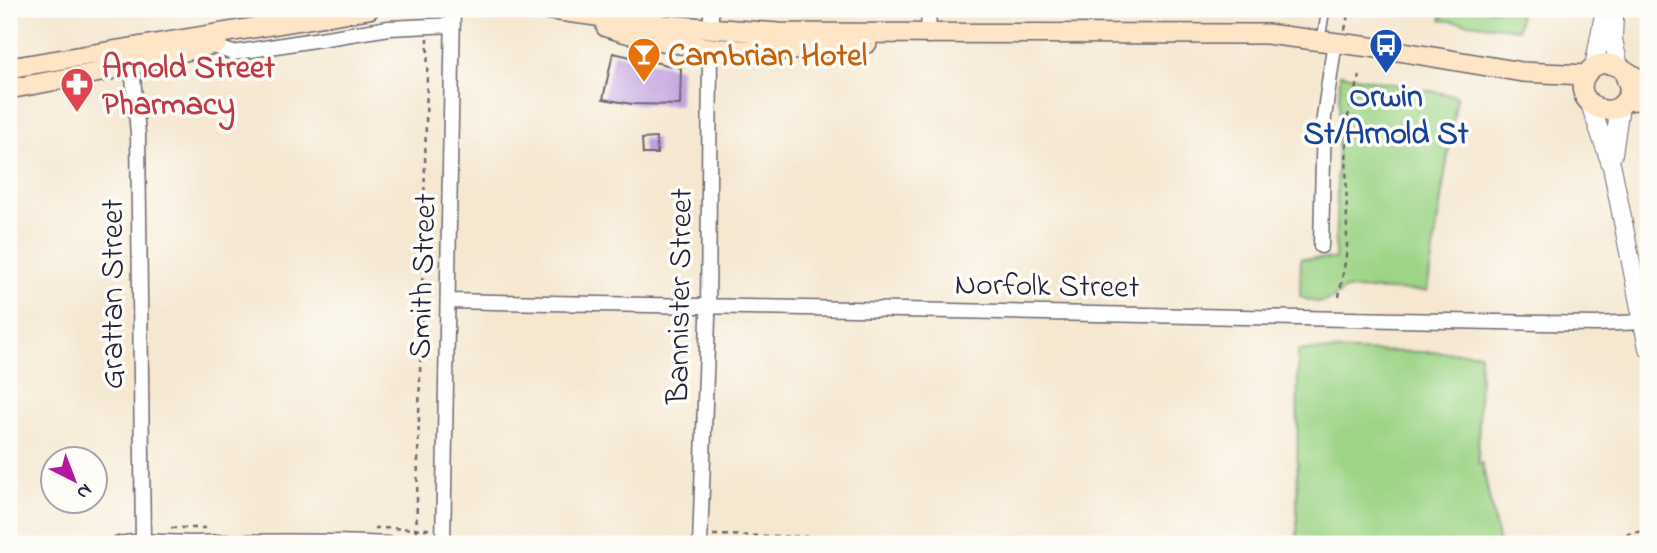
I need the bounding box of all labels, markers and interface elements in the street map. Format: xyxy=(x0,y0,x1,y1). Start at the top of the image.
bus stop icon: Orwin St/Arnold St xyxy=(1367,26,1405,75)
place label: Cambrian Hotel xyxy=(668,34,867,81)
bar icon: Cambrian Hotel xyxy=(625,35,663,84)
place label: Arnold Street Pharmacy xyxy=(102,46,275,131)
pharmacy icon: Arnold Street Pharmacy xyxy=(58,65,96,114)
place label: Orwin St/Arnold St xyxy=(1304,75,1469,159)
street label: Bannister Street xyxy=(656,187,707,405)
street label: Smith Street xyxy=(398,192,451,360)
street label: Grattan Street xyxy=(91,199,138,389)
street label: Norfolk Street xyxy=(954,262,1140,313)
north arrow xyxy=(38,444,108,514)
text: N xyxy=(70,476,98,505)

